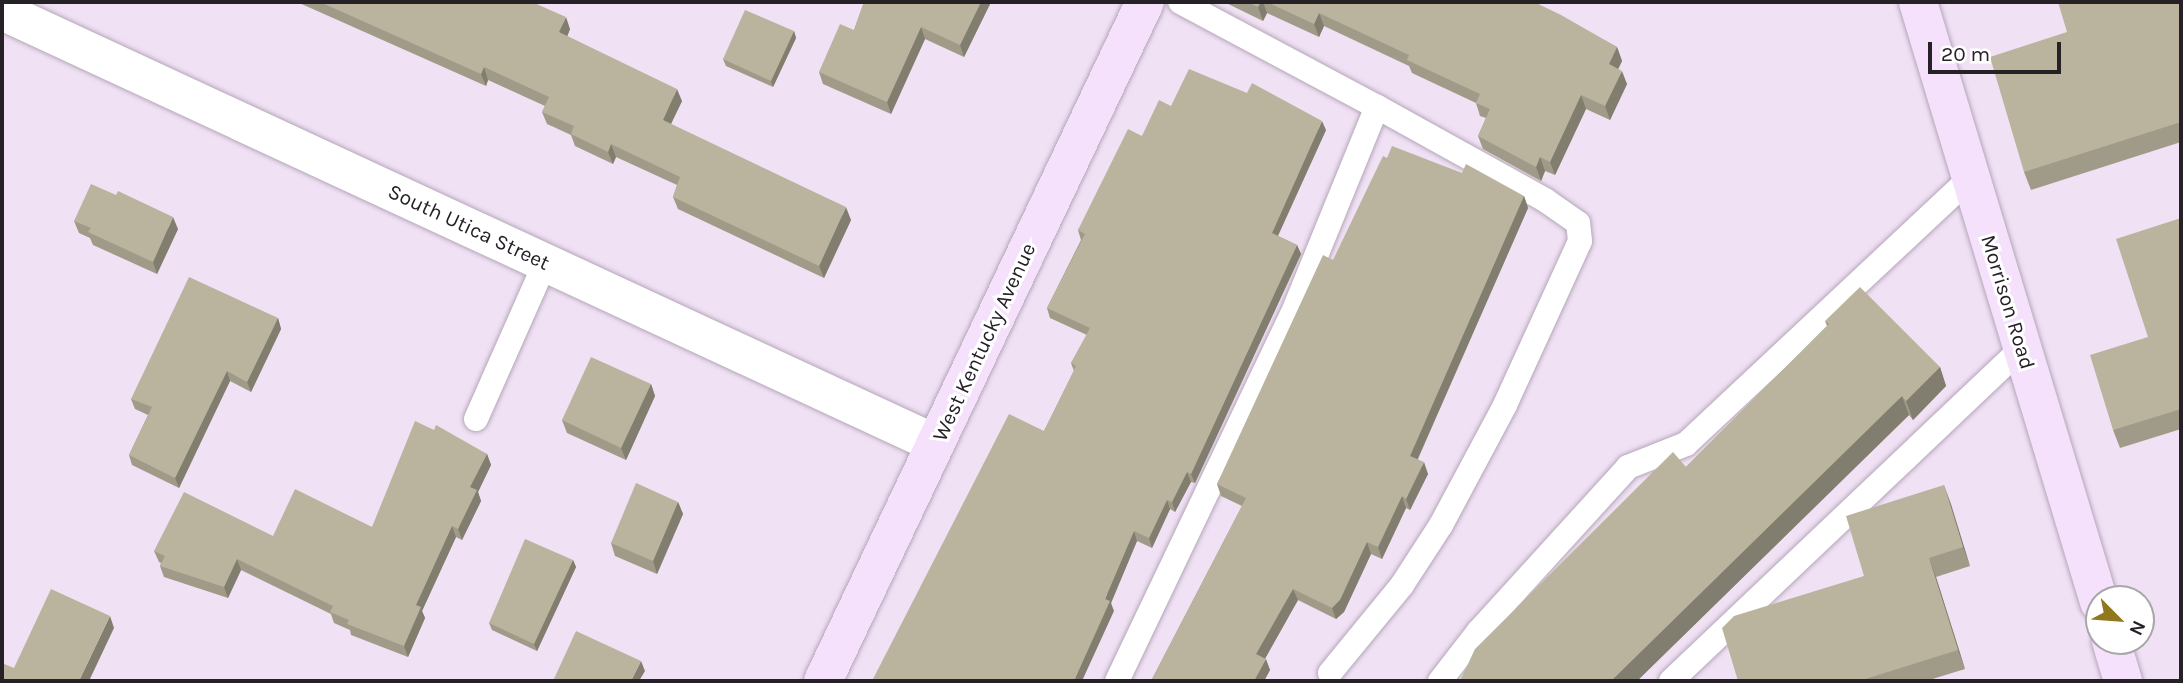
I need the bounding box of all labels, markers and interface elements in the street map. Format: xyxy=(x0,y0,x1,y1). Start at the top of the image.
scale bar xyxy=(1931,28,2064,72)
text: 20 m xyxy=(1941,42,1990,66)
street label: South Utica Street xyxy=(384,179,554,275)
street label: Morrison Road xyxy=(1976,232,2040,372)
street label: West Kentucky Avenue xyxy=(927,239,1041,445)
north arrow xyxy=(2085,585,2155,655)
text: N xyxy=(2124,617,2150,639)

